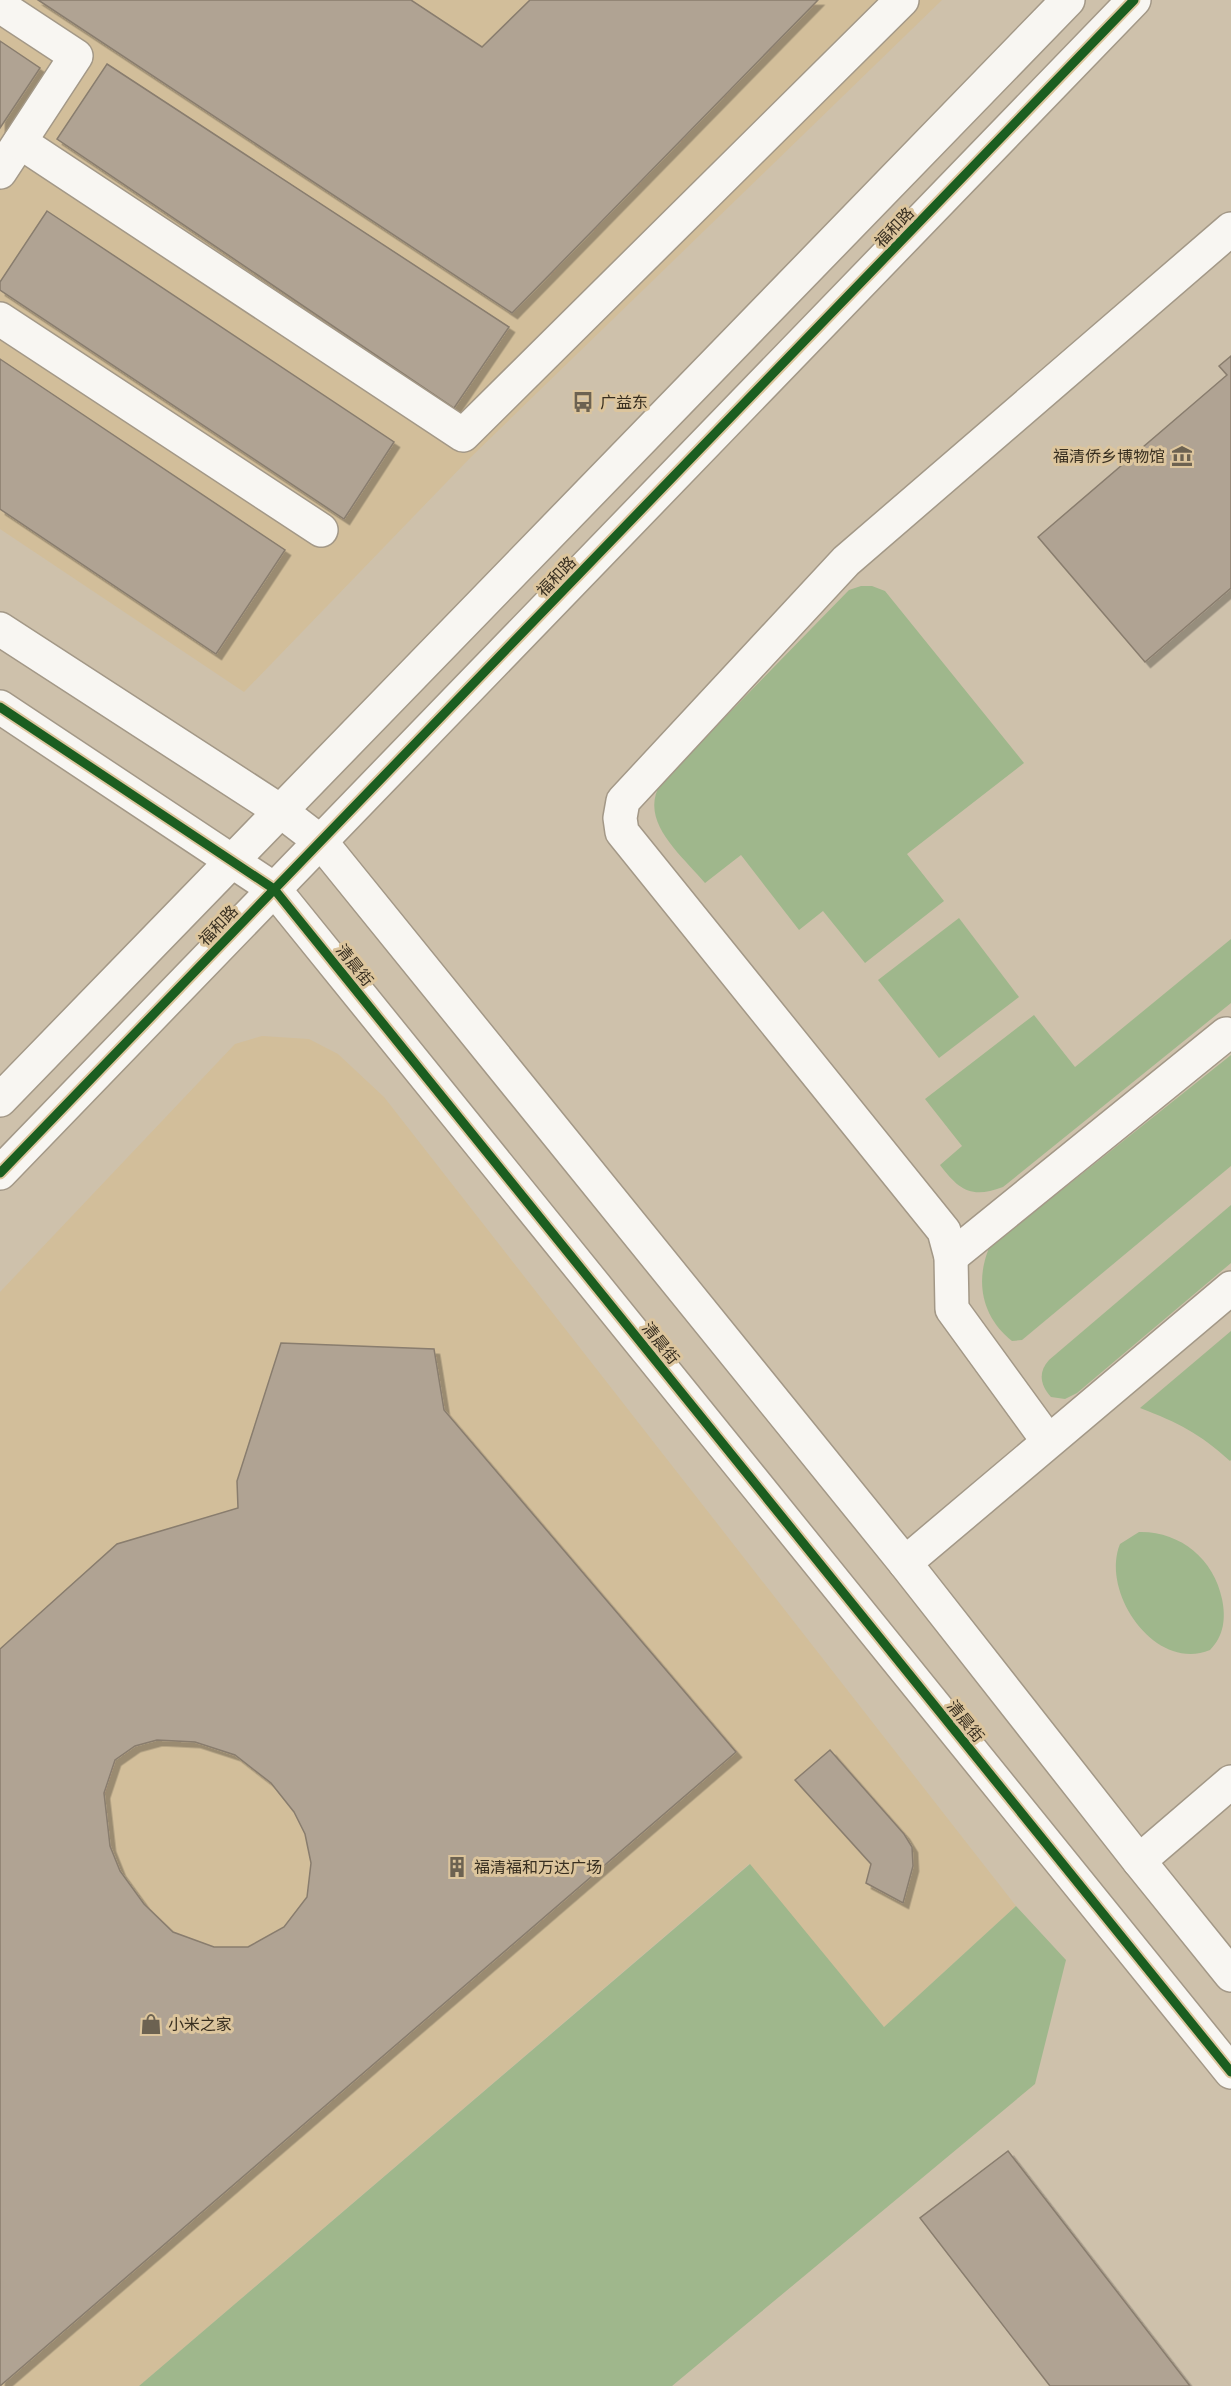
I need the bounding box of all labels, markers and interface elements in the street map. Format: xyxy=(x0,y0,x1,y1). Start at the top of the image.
street label: 福和路 xyxy=(870,203,918,251)
bus stop icon: 广益东 xyxy=(571,390,595,414)
place label: 广益东 xyxy=(600,392,648,412)
museum icon: 福清侨乡博物馆 xyxy=(1170,444,1194,468)
place label: 福清侨乡博物馆 xyxy=(1053,446,1165,466)
street label: 福和路 xyxy=(532,552,580,600)
street label: 福和路 xyxy=(194,901,242,949)
street label: 清晨街 xyxy=(332,940,378,990)
street label: 清晨街 xyxy=(638,1318,684,1368)
street label: 清晨街 xyxy=(943,1696,989,1746)
building icon: 福清福和万达广场 xyxy=(445,1855,469,1879)
place label: 福清福和万达广场 xyxy=(474,1857,602,1877)
shop icon: 小米之家 xyxy=(139,2012,163,2036)
place label: 小米之家 xyxy=(168,2014,232,2034)

